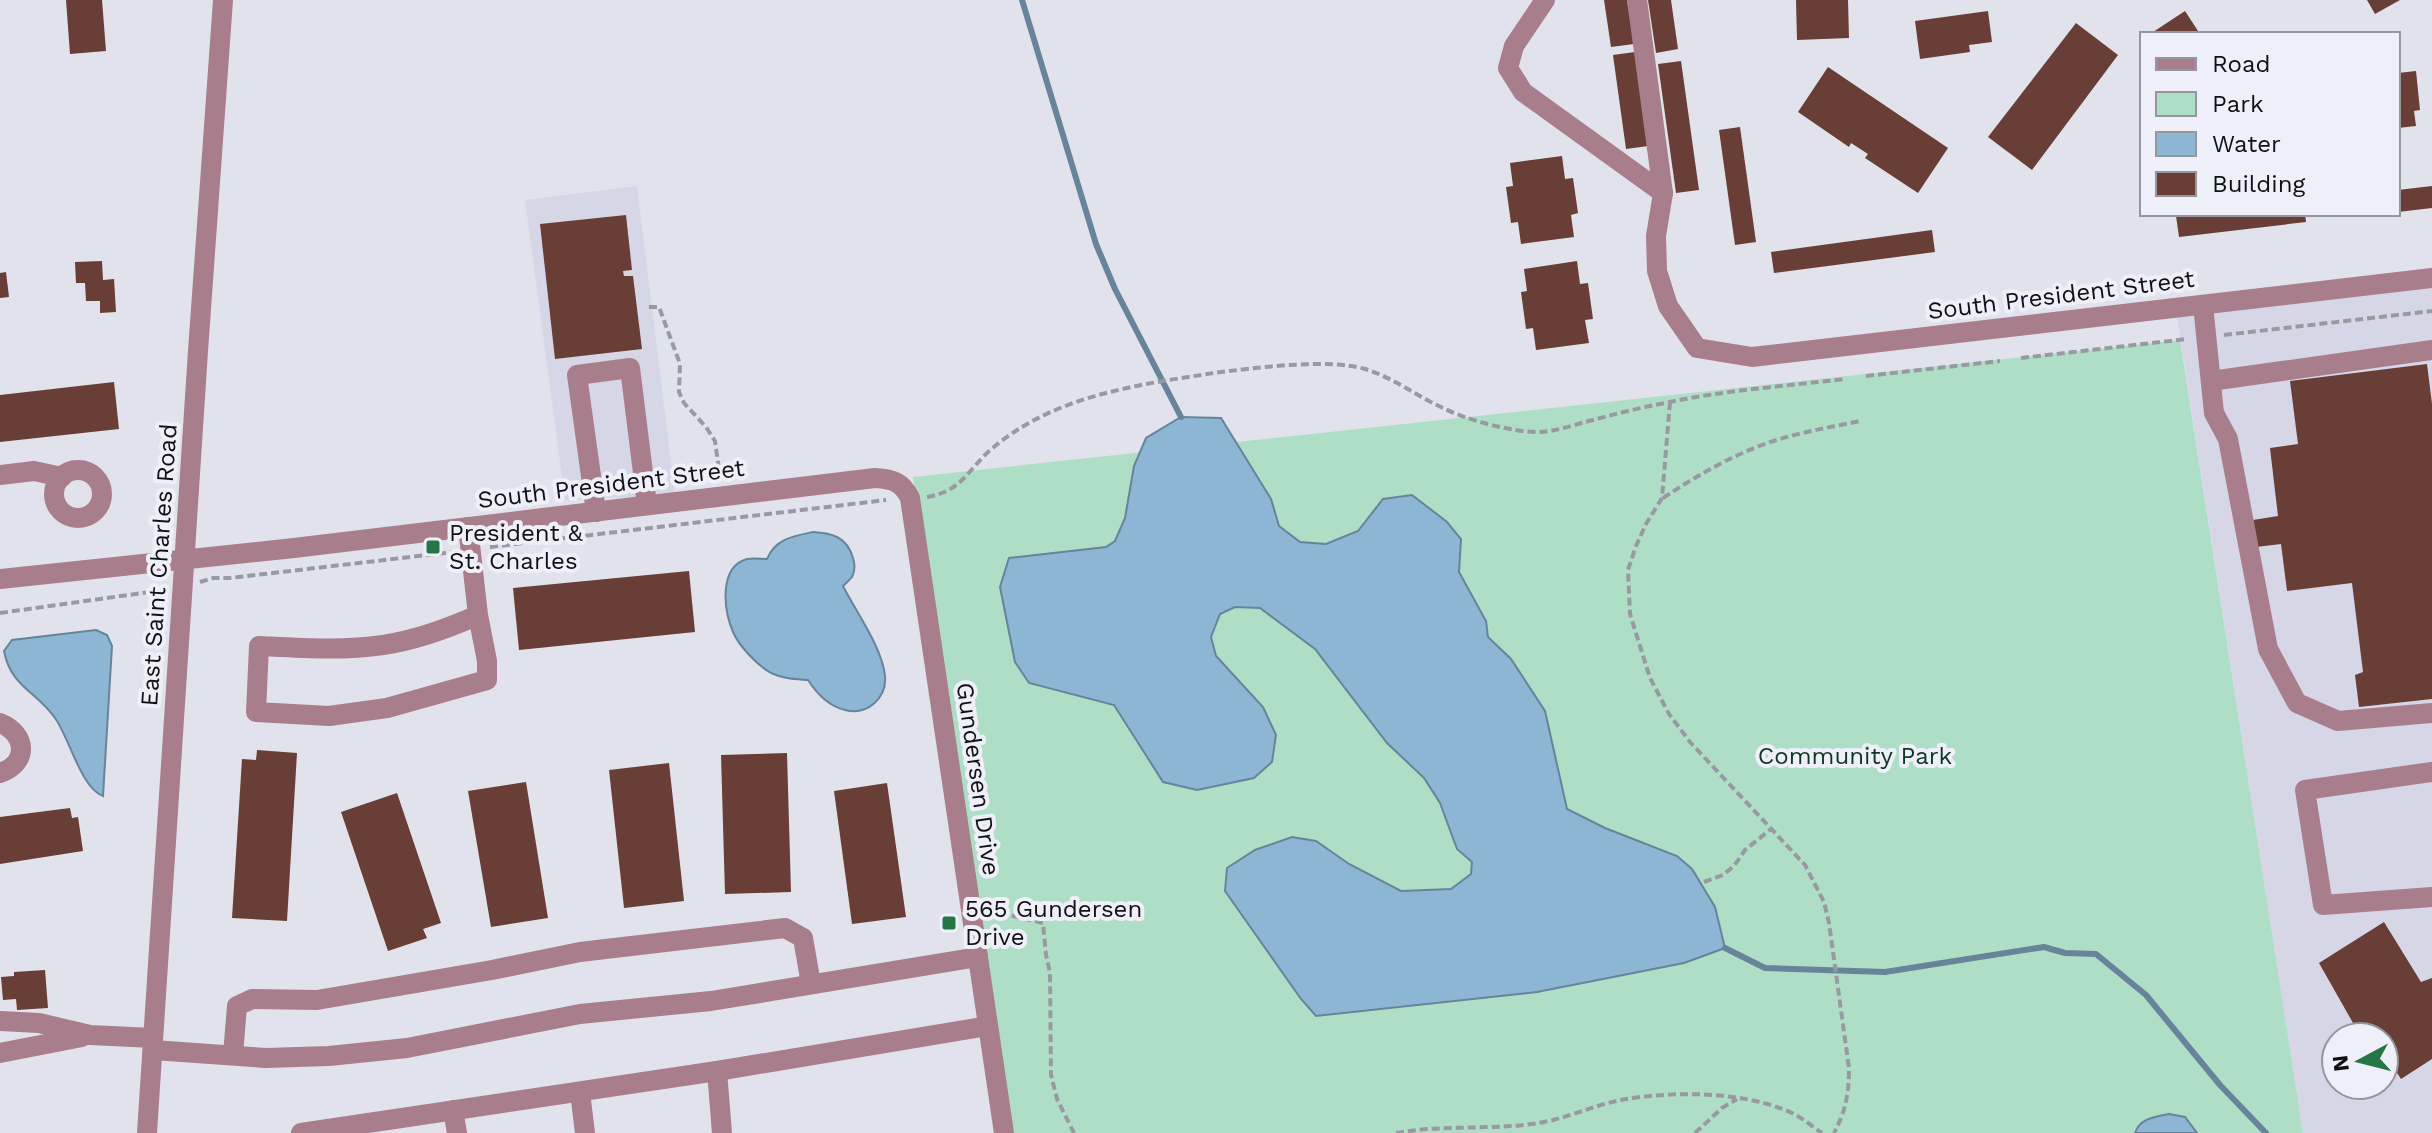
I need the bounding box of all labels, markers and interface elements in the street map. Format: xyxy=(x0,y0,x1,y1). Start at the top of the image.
legend xyxy=(2140,32,2400,216)
text: Road xyxy=(2212,50,2271,78)
text: Park xyxy=(2212,90,2264,118)
text: Water xyxy=(2212,130,2281,158)
text: Building xyxy=(2212,170,2305,198)
street label: South President Street xyxy=(1926,265,2196,325)
street label: East Saint Charles Road xyxy=(135,423,183,707)
street label: South President Street xyxy=(476,454,746,514)
place label: President & St. Charles xyxy=(449,519,584,575)
marker: President & St. Charles xyxy=(424,538,442,556)
street label: Gundersen Drive xyxy=(951,681,1005,877)
park label: Community Park xyxy=(1758,742,1953,770)
place label: 565 Gundersen Drive xyxy=(965,895,1142,951)
marker: 565 Gundersen Drive xyxy=(940,914,958,932)
north arrow xyxy=(2320,1021,2400,1101)
text: N xyxy=(2327,1054,2354,1073)

